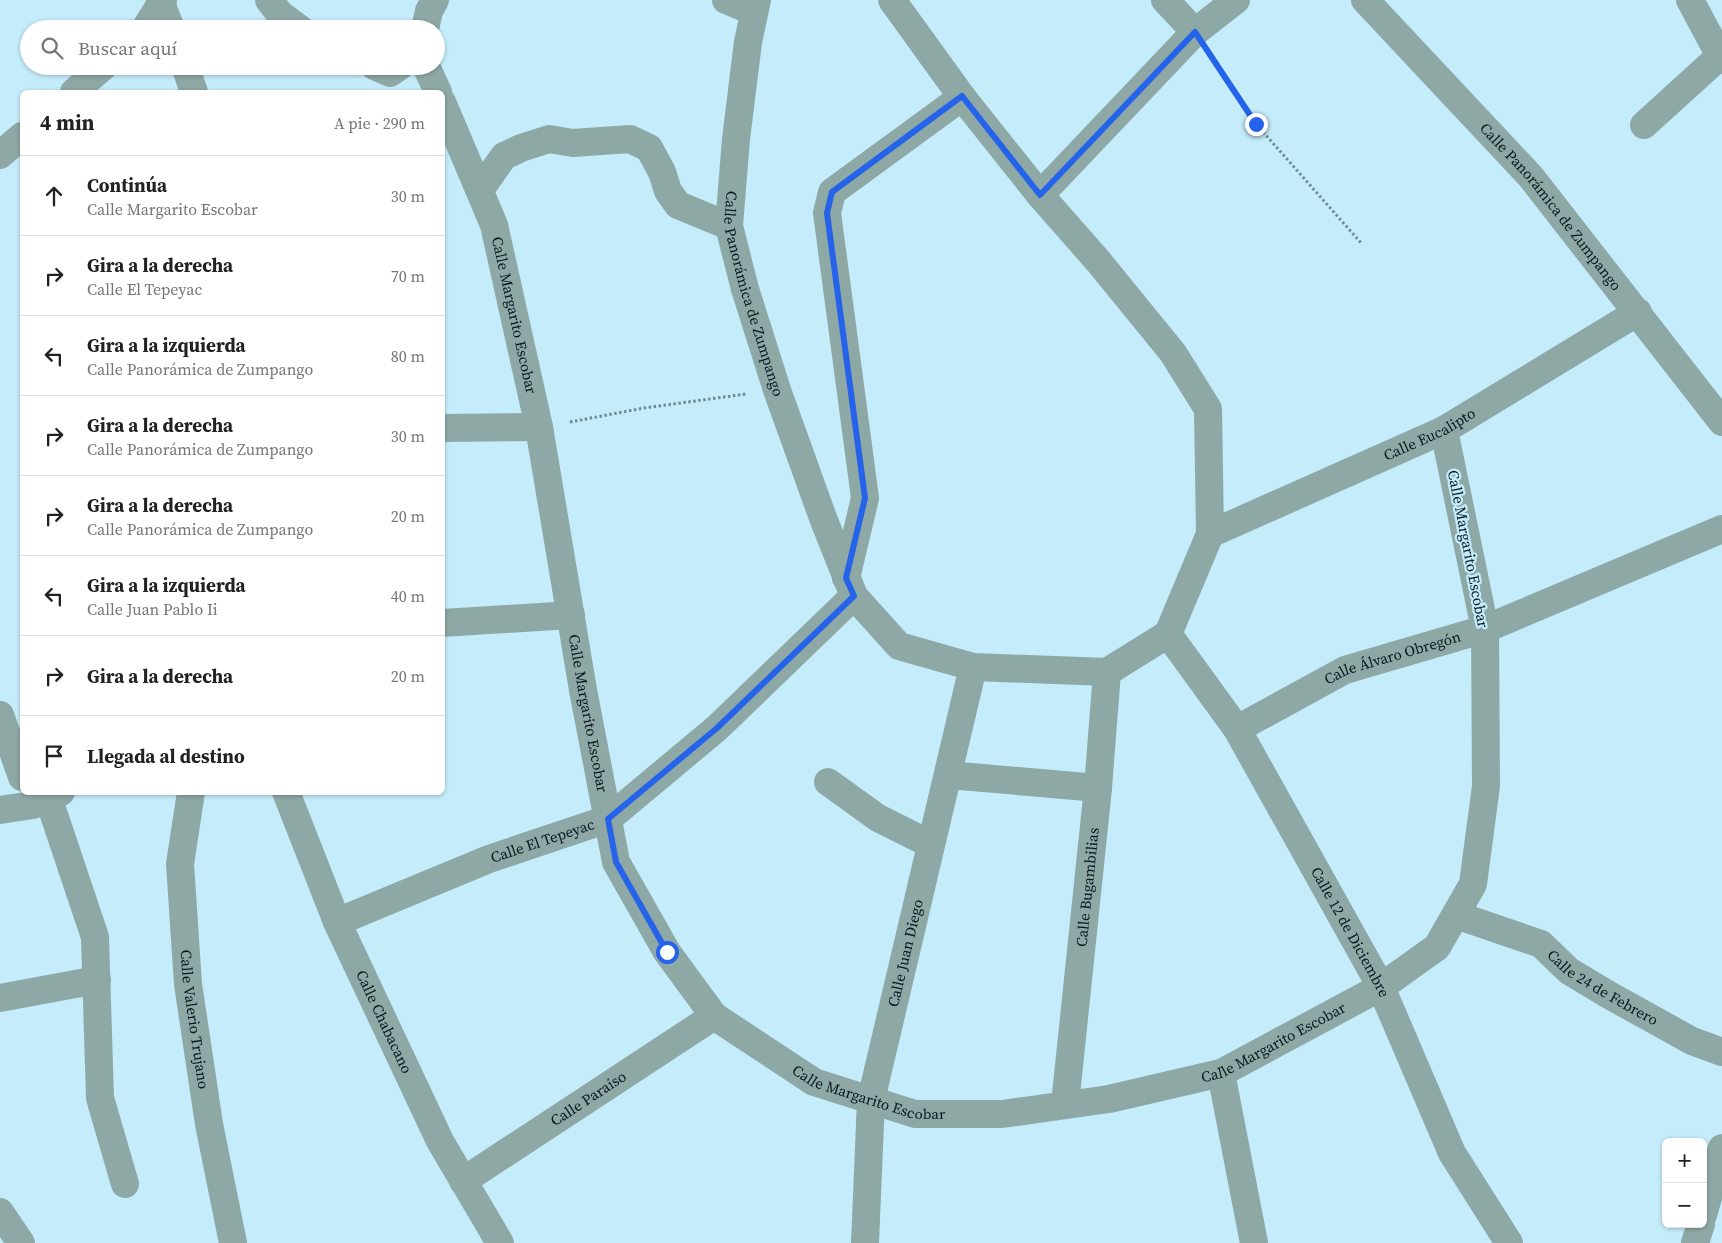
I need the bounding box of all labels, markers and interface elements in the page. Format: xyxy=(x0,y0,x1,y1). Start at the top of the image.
search box xyxy=(20,20,445,75)
icon: search xyxy=(38,34,66,62)
text: Buscar aquí xyxy=(78,35,177,61)
text: 4 min xyxy=(40,108,95,137)
text: A pie · 290 m xyxy=(334,112,425,134)
route end xyxy=(1245,113,1268,136)
street label: Calle Panorámica de Zumpango xyxy=(1475,118,1627,295)
text: Continúa xyxy=(87,172,167,198)
icon: ahead xyxy=(40,182,68,210)
text: 30 m xyxy=(391,185,425,207)
street label: Calle Panorámica de Zumpango xyxy=(719,190,789,399)
text: Calle Margarito Escobar xyxy=(87,198,258,220)
street label: Calle Margarito Escobar xyxy=(487,235,542,396)
text: Gira a la derecha xyxy=(87,252,233,278)
icon: right xyxy=(40,262,68,290)
text: 70 m xyxy=(391,265,425,287)
text: Calle El Tepeyac xyxy=(87,278,202,300)
text: Gira a la izquierda xyxy=(87,332,246,358)
icon: left xyxy=(40,342,68,370)
text: 80 m xyxy=(391,345,425,367)
text: Calle Panorámica de Zumpango xyxy=(87,358,313,380)
street label: Calle Eucalipto xyxy=(1380,402,1479,466)
text: Gira a la derecha xyxy=(87,412,233,438)
icon: right xyxy=(40,422,68,450)
text: 30 m xyxy=(391,425,425,447)
text: Calle Panorámica de Zumpango xyxy=(87,438,313,460)
street label: Calle Margarito Escobar xyxy=(1443,468,1494,630)
text: Gira a la derecha xyxy=(87,492,233,518)
icon: right xyxy=(40,502,68,530)
text: 20 m xyxy=(391,505,425,527)
text: Calle Panorámica de Zumpango xyxy=(87,518,313,540)
text: Gira a la izquierda xyxy=(87,572,246,598)
icon: left xyxy=(40,582,68,610)
text: 40 m xyxy=(391,585,425,607)
text: Calle Juan Pablo Ii xyxy=(87,598,218,620)
street label: Calle Álvaro Obregón xyxy=(1320,626,1463,689)
street label: Calle Margarito Escobar xyxy=(564,633,614,795)
icon: right xyxy=(40,662,68,690)
text: Gira a la derecha xyxy=(87,663,233,689)
text: 20 m xyxy=(391,665,425,687)
icon: arrive xyxy=(40,742,68,770)
text: Llegada al destino xyxy=(87,743,245,769)
street label: Calle El Tepeyac xyxy=(488,813,597,868)
street label: Calle Bugambilias xyxy=(1070,826,1104,948)
street label: Calle 12 de Diciembre xyxy=(1306,863,1395,1001)
street label: Calle Juan Diego xyxy=(882,897,928,1009)
route start xyxy=(656,941,679,964)
street label: Calle 24 de Febrero xyxy=(1543,945,1662,1030)
street label: Calle Valerio Trujano xyxy=(176,949,215,1090)
street label: Calle Chabacano xyxy=(351,967,418,1077)
street label: Calle Margarito Escobar xyxy=(1199,997,1350,1087)
street label: Calle Margarito Escobar xyxy=(788,1060,946,1124)
street label: Calle Paraíso xyxy=(546,1066,630,1131)
map controls xyxy=(1662,1138,1707,1228)
button: + xyxy=(1662,1138,1707,1183)
button: − xyxy=(1662,1183,1707,1228)

